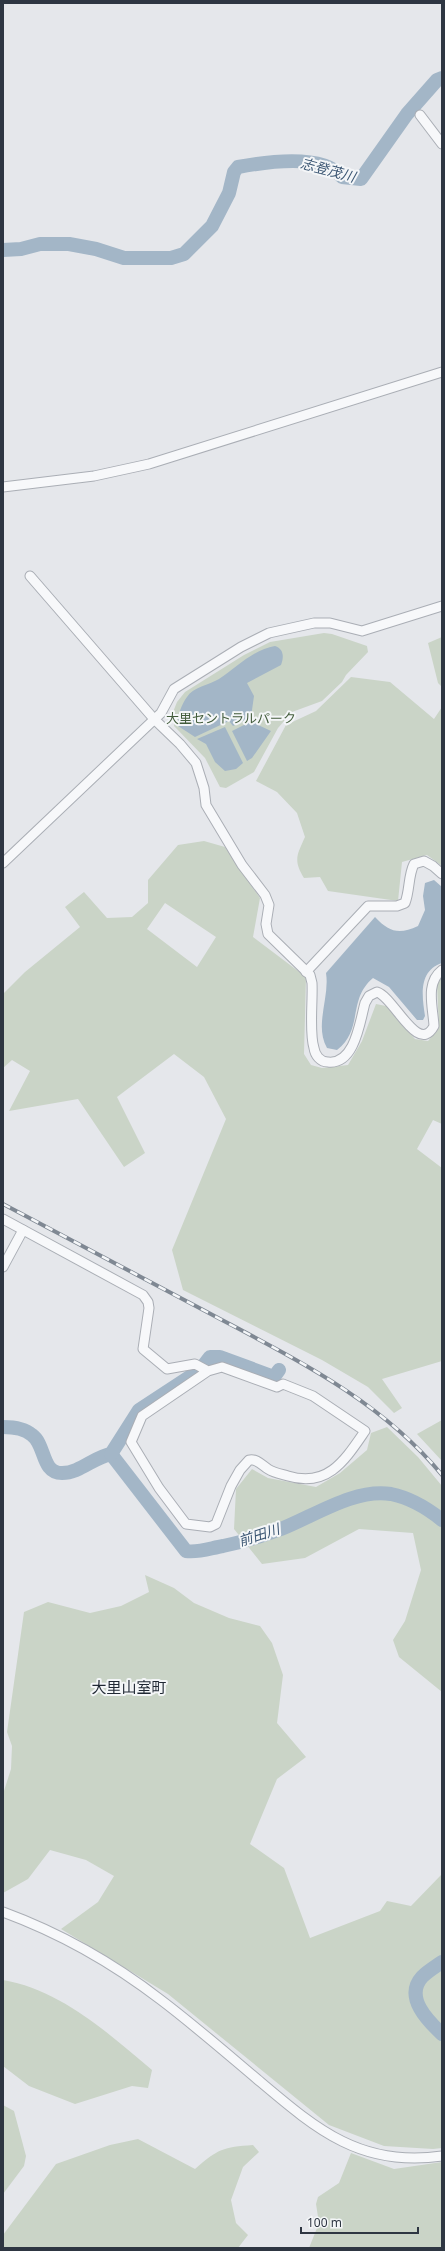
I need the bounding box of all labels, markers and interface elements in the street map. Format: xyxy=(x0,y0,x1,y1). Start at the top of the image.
water label: 志登茂川 xyxy=(299,153,360,186)
park label: 大里セントラルパーク xyxy=(166,709,296,727)
water label: 前田川 xyxy=(236,1518,284,1550)
district label: 大里山室町 xyxy=(91,1677,167,1697)
scale bar xyxy=(301,2209,418,2235)
text: 100 m xyxy=(307,2214,342,2231)

